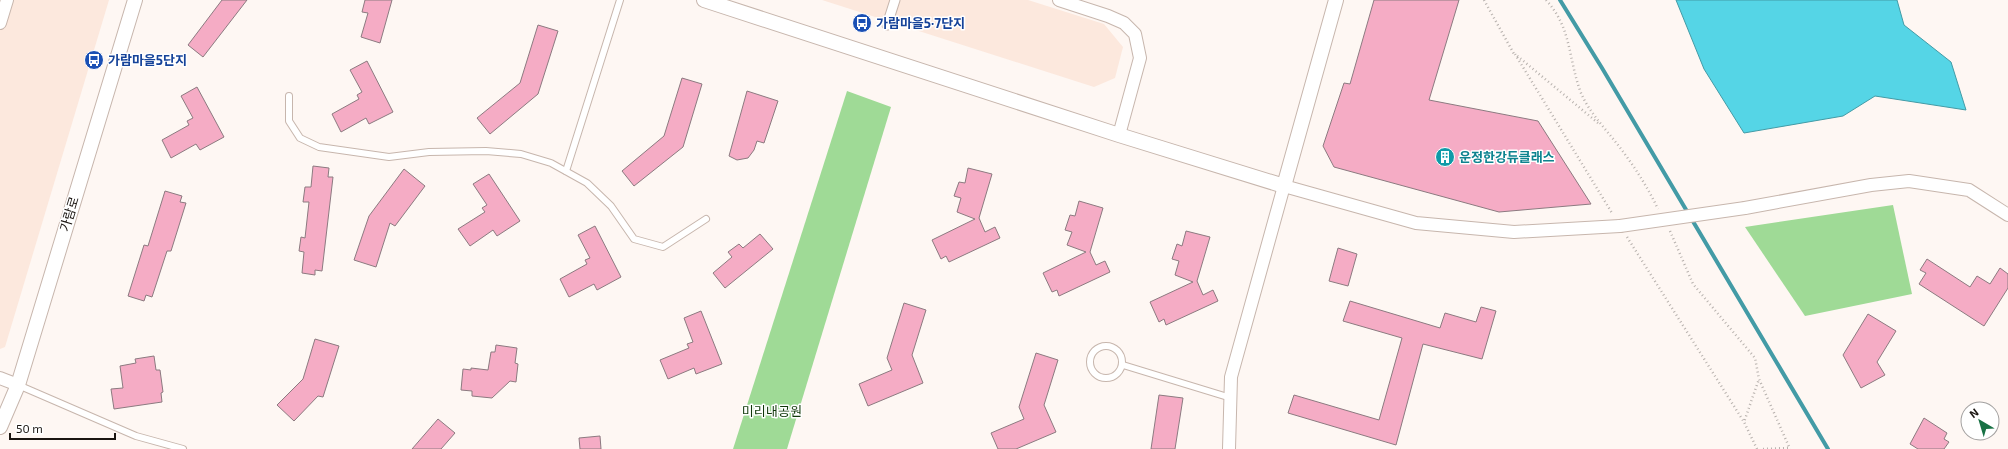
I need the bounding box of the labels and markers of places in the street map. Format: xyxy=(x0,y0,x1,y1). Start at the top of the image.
bus stop icon: 가람마을5·7단지 xyxy=(851,12,873,34)
place label: 가람마을5·7단지 xyxy=(876,15,965,31)
bus stop icon: 가람마을5단지 xyxy=(83,49,105,71)
place label: 가람마을5단지 xyxy=(108,52,187,68)
building icon: 운정한강듀클래스 xyxy=(1434,146,1456,168)
place label: 운정한강듀클래스 xyxy=(1459,149,1555,165)

